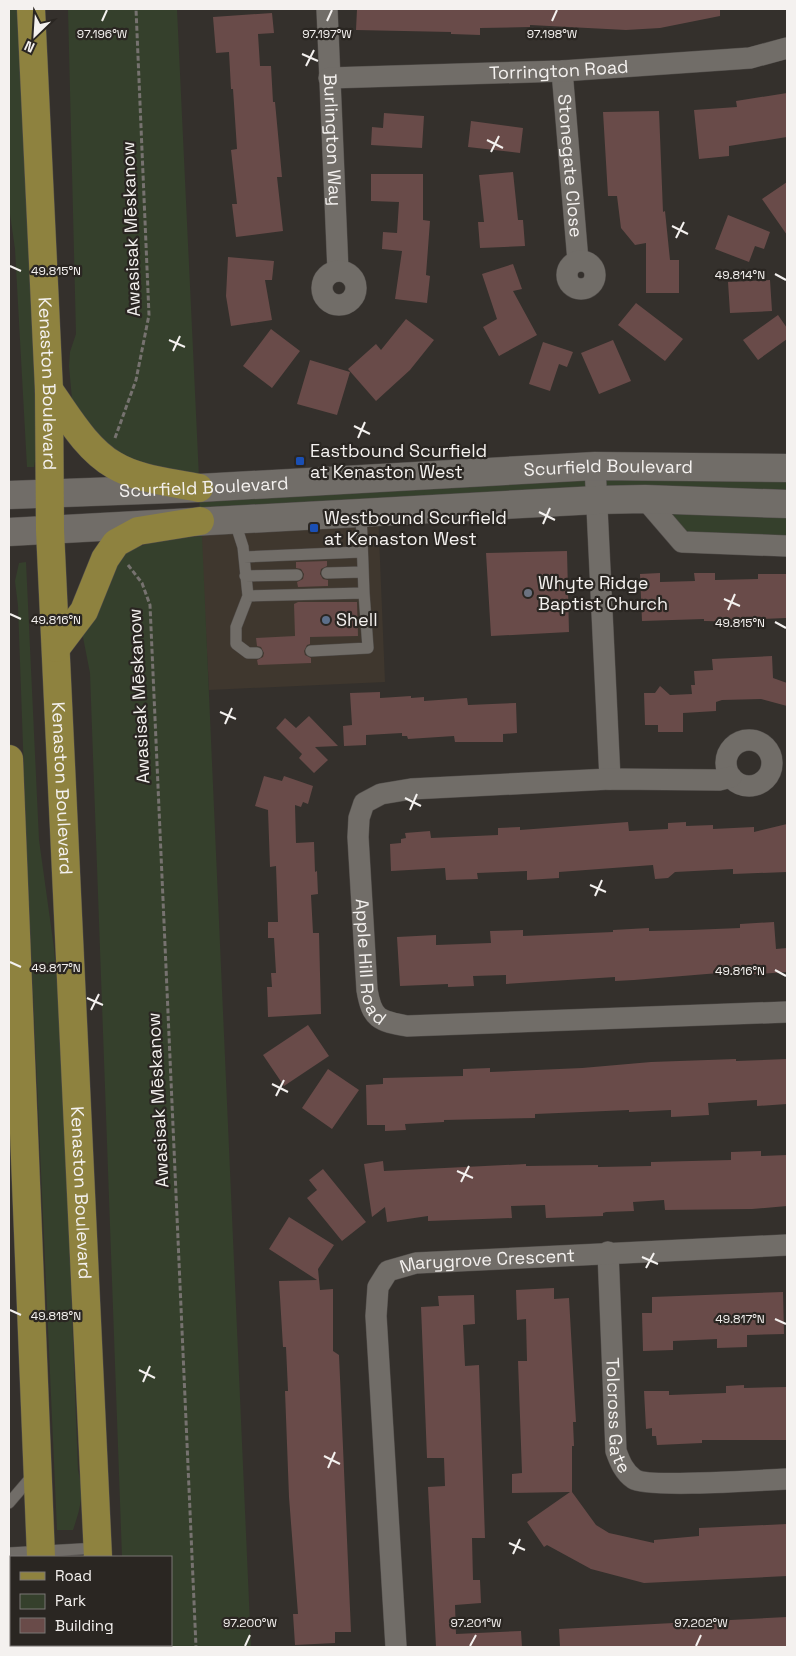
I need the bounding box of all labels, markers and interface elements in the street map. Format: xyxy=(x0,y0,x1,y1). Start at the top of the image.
north arrow xyxy=(10,10,60,60)
text: 97.196°W xyxy=(77,26,128,42)
text: 97.197°W xyxy=(302,26,352,42)
text: 97.198°W xyxy=(527,26,578,42)
text: N xyxy=(21,37,38,57)
street label: Torrington Road xyxy=(489,54,629,84)
street label: Burlington Way xyxy=(319,73,347,207)
street label: Stonegate Close xyxy=(553,93,588,238)
street label: Awasisak Mēskanow xyxy=(116,141,145,317)
text: 49.815°N xyxy=(31,263,81,279)
text: 49.814°N xyxy=(715,267,765,283)
street label: Kenaston Boulevard xyxy=(34,296,62,470)
place label: Eastbound Scurfield at Kenaston West xyxy=(310,439,487,483)
street label: Scurfield Boulevard xyxy=(523,454,693,481)
marker: Eastbound Scurfield at Kenaston West xyxy=(294,455,306,467)
street label: Scurfield Boulevard xyxy=(119,471,289,502)
place label: Westbound Scurfield at Kenaston West xyxy=(324,506,507,550)
marker: Westbound Scurfield at Kenaston West xyxy=(308,522,320,534)
place label: Whyte Ridge Baptist Church xyxy=(538,571,668,615)
marker: Whyte Ridge Baptist Church xyxy=(522,587,534,599)
street label: Awasisak Mēskanow xyxy=(122,608,155,784)
place label: Shell xyxy=(336,608,378,631)
text: 49.816°N xyxy=(31,612,81,628)
marker: Shell xyxy=(320,614,332,626)
text: 49.815°N xyxy=(715,615,765,631)
street label: Kenaston Boulevard xyxy=(47,701,78,875)
street label: Apple Hill Road xyxy=(351,898,391,1030)
text: 49.817°N xyxy=(31,960,81,976)
text: 49.816°N xyxy=(715,963,765,979)
street label: Awasisak Mēskanow xyxy=(141,1012,174,1188)
street label: Kenaston Boulevard xyxy=(66,1106,97,1280)
street label: Marygrove Crescent xyxy=(397,1243,576,1278)
text: 49.818°N xyxy=(31,1308,81,1324)
text: 49.817°N xyxy=(715,1311,765,1327)
street label: Tolcross Gate xyxy=(601,1357,636,1478)
legend xyxy=(10,1556,172,1646)
text: Road xyxy=(55,1566,92,1585)
text: Park xyxy=(55,1591,86,1610)
text: 97.200°W xyxy=(223,1615,277,1631)
text: 97.201°W xyxy=(450,1615,502,1631)
text: 97.202°W xyxy=(674,1615,728,1631)
text: Building xyxy=(55,1616,114,1635)

